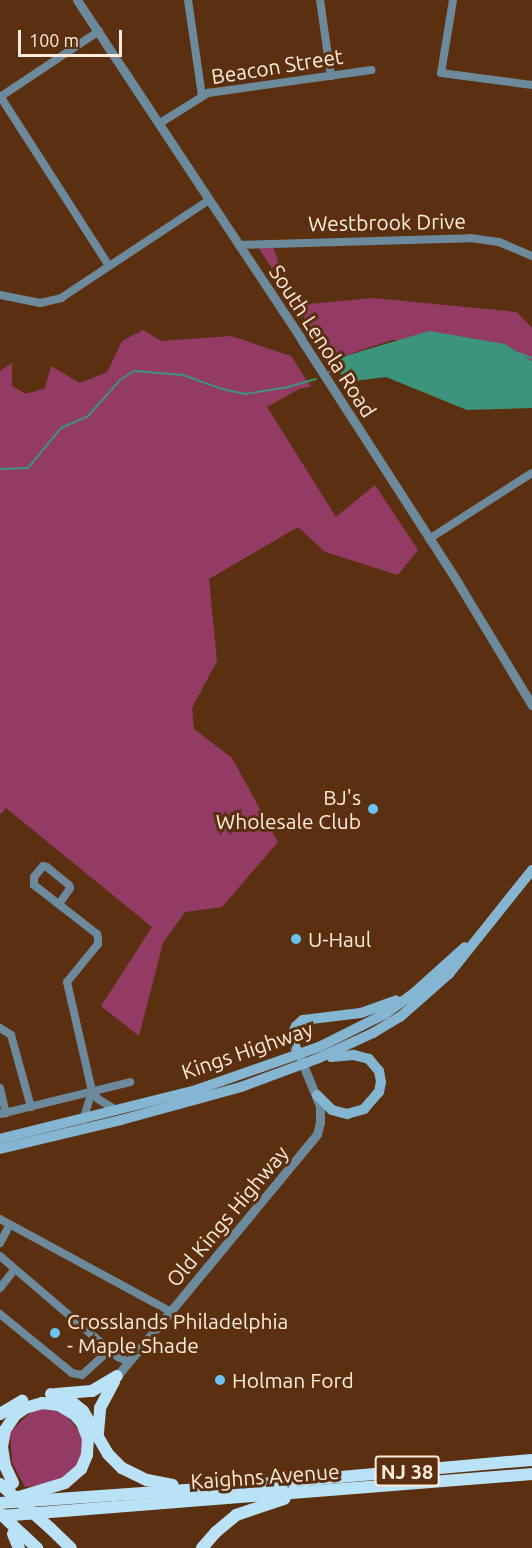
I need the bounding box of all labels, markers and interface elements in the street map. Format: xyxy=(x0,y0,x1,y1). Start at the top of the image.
scale bar xyxy=(21,18,124,56)
text: 100 m xyxy=(29,30,79,50)
street label: Beacon Street xyxy=(209,43,345,89)
street label: Westbrook Drive xyxy=(308,208,466,236)
street label: South Lenola Road xyxy=(264,260,382,422)
place label: BJ's Wholesale Club xyxy=(216,784,361,834)
marker: BJ's Wholesale Club xyxy=(366,802,380,816)
place label: U-Haul xyxy=(308,926,371,952)
marker: U-Haul xyxy=(289,932,303,946)
street label: Kings Highway xyxy=(178,1016,316,1084)
street label: Old Kings Highway xyxy=(161,1140,293,1292)
place label: Crosslands Philadelphia - Maple Shade xyxy=(67,1308,288,1358)
marker: Crosslands Philadelphia - Maple Shade xyxy=(48,1326,62,1340)
place label: Holman Ford xyxy=(232,1367,354,1393)
marker: Holman Ford xyxy=(213,1373,227,1387)
road number: NJ 38 xyxy=(374,1454,440,1488)
street label: Kaighns Avenue xyxy=(190,1458,340,1494)

